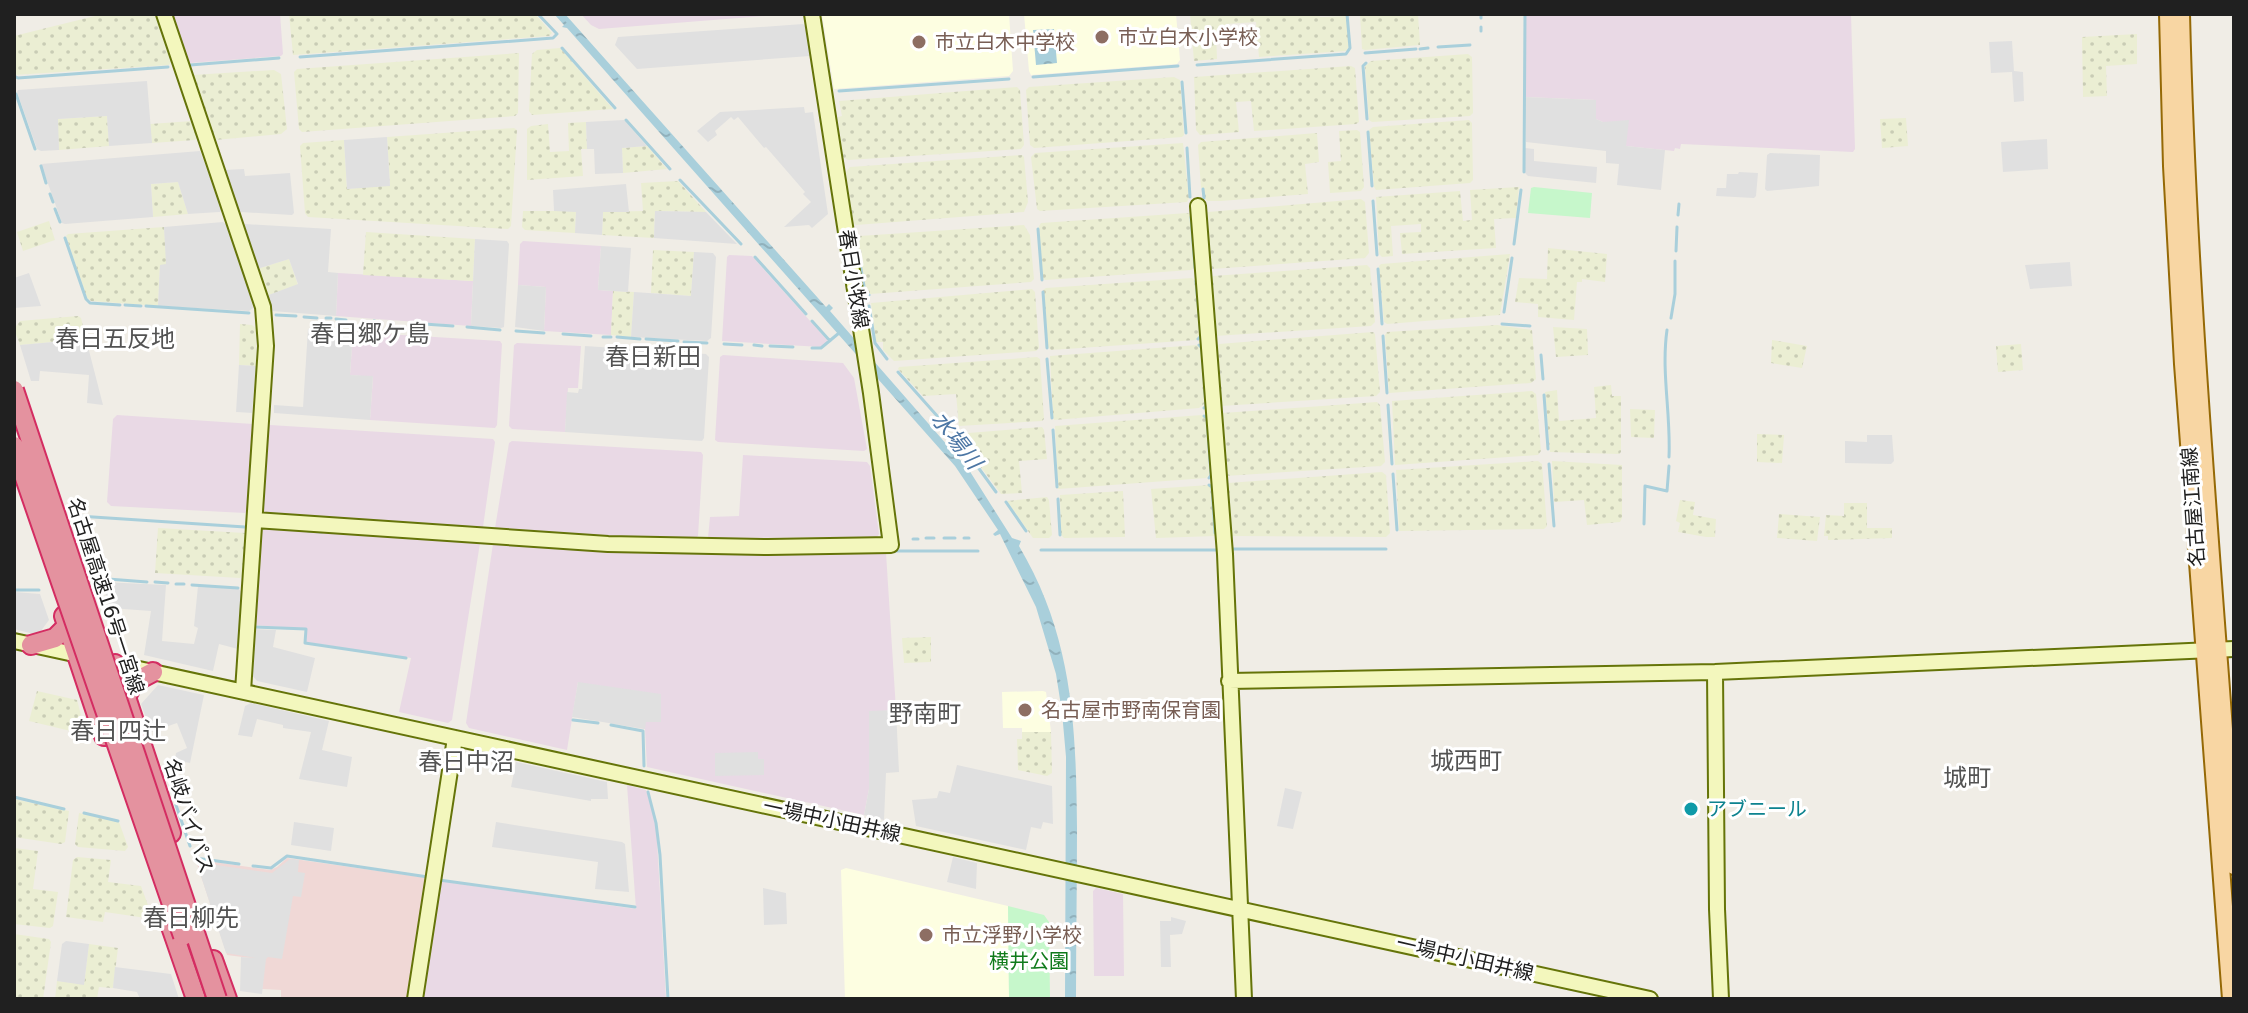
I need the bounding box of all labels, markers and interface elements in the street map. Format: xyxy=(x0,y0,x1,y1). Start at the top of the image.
place label: 市立白木小学校 xyxy=(1118,25,1258,49)
marker: 市立白木小学校 xyxy=(1093,28,1111,46)
place label: 市立白木中学校 xyxy=(935,30,1075,54)
marker: 市立白木中学校 xyxy=(910,33,928,51)
street label: 春日小牧線 xyxy=(834,228,874,330)
district label: 春日郷ケ島 xyxy=(310,320,430,348)
district label: 春日五反地 xyxy=(55,325,175,353)
district label: 春日新田 xyxy=(605,343,701,371)
water label: 水場川 xyxy=(926,407,988,476)
street label: 名古屋江南線 xyxy=(2177,446,2209,568)
street label: 名古屋高速16号一宮線 xyxy=(63,495,149,697)
place label: 名古屋市野南保育園 xyxy=(1041,698,1221,722)
district label: 野南町 xyxy=(889,700,961,728)
marker: 名古屋市野南保育園 xyxy=(1016,701,1034,719)
district label: 春日四辻 xyxy=(70,717,166,745)
district label: 城西町 xyxy=(1430,747,1502,775)
district label: 春日中沼 xyxy=(418,748,514,776)
street label: 名岐バイパス xyxy=(159,755,219,877)
district label: 城町 xyxy=(1943,764,1991,792)
street label: 一場中小田井線 xyxy=(761,794,903,846)
place label: アブニール xyxy=(1707,797,1807,821)
marker: アブニール xyxy=(1682,800,1700,818)
district label: 春日柳先 xyxy=(143,904,239,932)
place label: 市立浮野小学校 xyxy=(942,923,1082,947)
marker: 市立浮野小学校 xyxy=(917,926,935,944)
street label: 一場中小田井線 xyxy=(1394,931,1536,985)
park label: 横井公園 xyxy=(989,949,1069,973)

